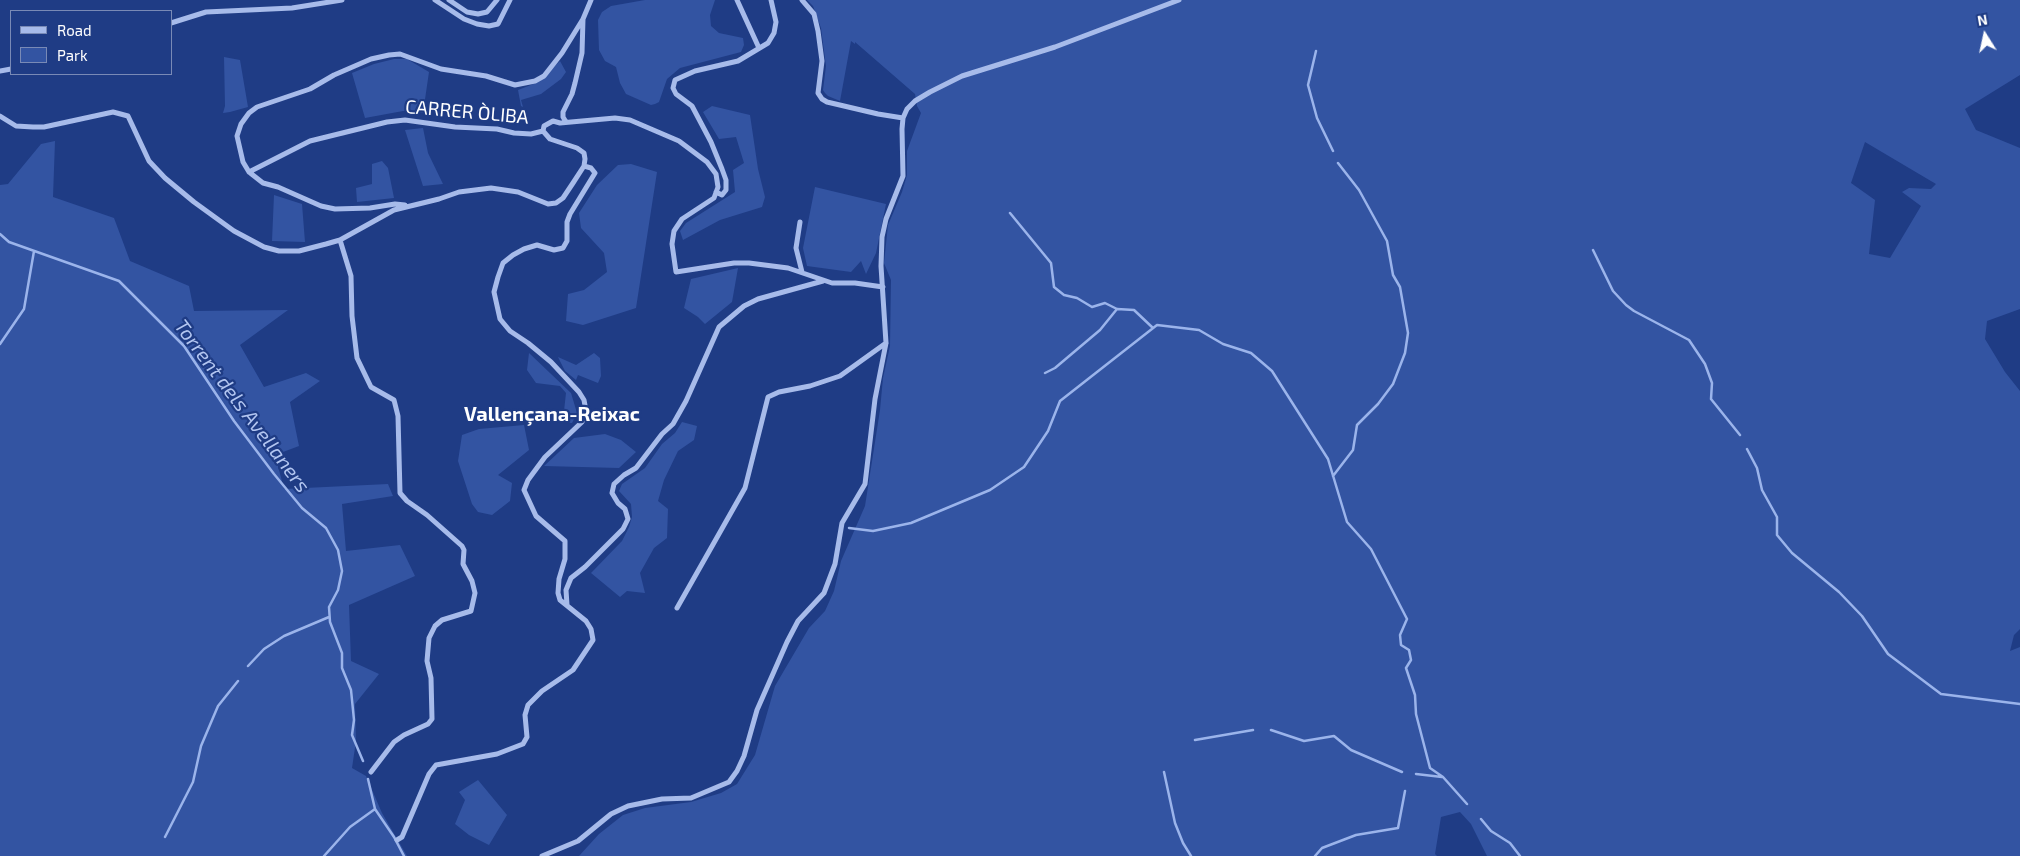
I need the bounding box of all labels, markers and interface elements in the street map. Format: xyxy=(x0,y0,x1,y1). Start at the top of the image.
legend xyxy=(10,10,172,75)
north arrow xyxy=(1960,10,2010,60)
text: N xyxy=(1976,10,1989,29)
text: Road xyxy=(57,21,92,39)
text: Park xyxy=(57,46,88,64)
street label: CARRER ÒLIBA xyxy=(404,95,530,129)
water label: Torrent dels Avellaners xyxy=(169,315,315,497)
district label: Vallençana-Reixac xyxy=(464,402,640,426)

